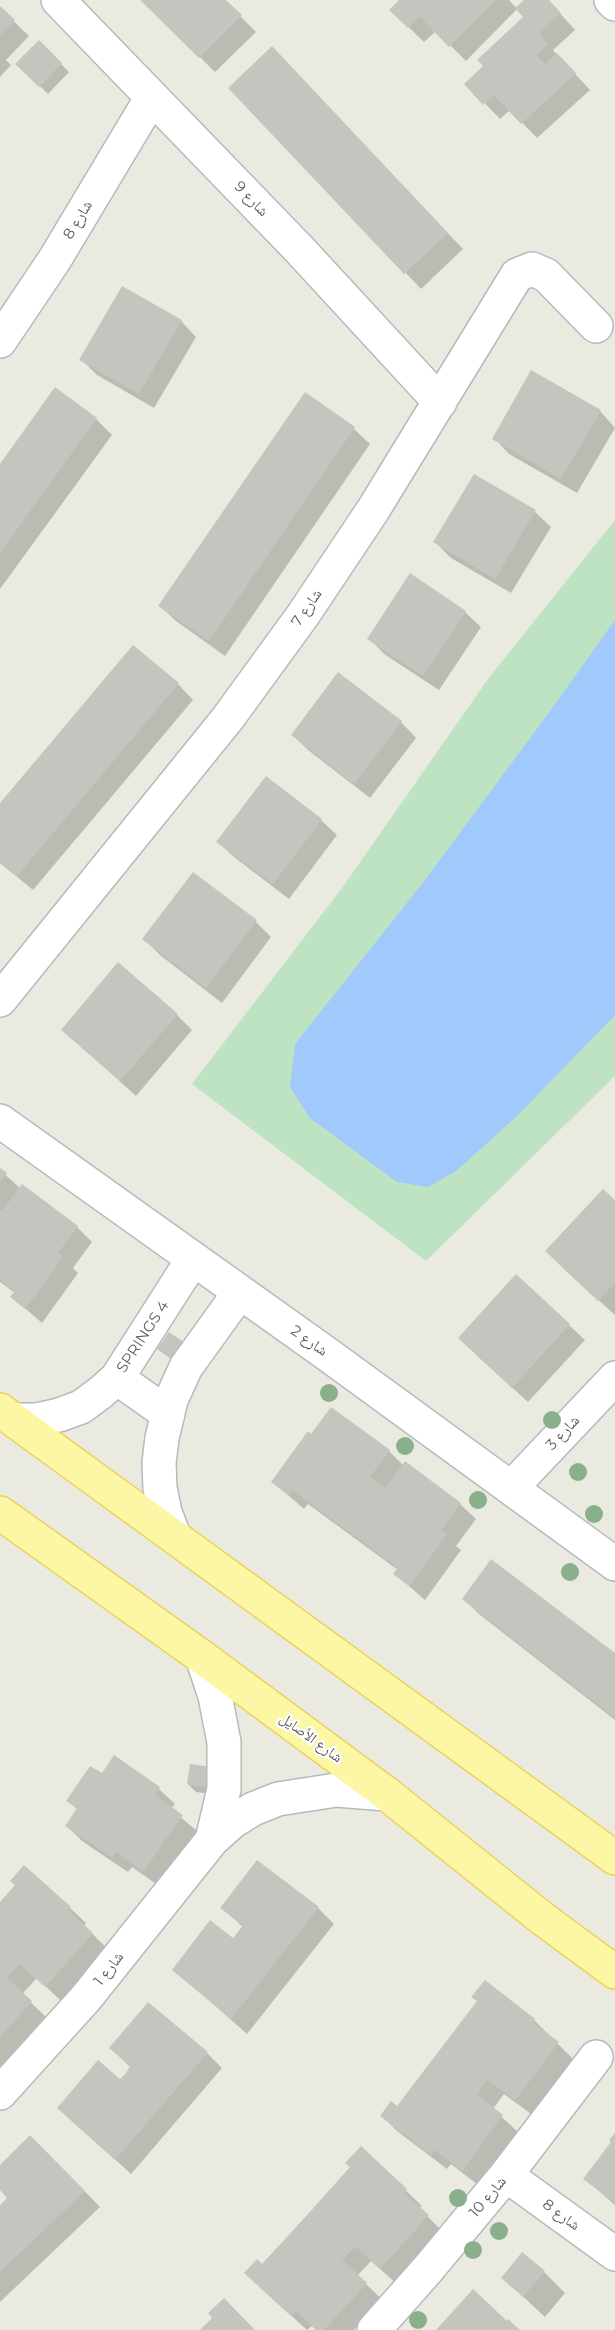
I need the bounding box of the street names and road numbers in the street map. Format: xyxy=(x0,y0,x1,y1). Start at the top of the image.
street label: شارع 9 xyxy=(230,178,272,220)
street label: شارع 8 xyxy=(59,197,97,243)
street label: شارع 7 xyxy=(288,586,326,630)
street label: SPRINGS 4 xyxy=(113,1298,173,1376)
street label: شارع 2 xyxy=(287,1322,331,1360)
street label: شارع 3 xyxy=(542,1412,584,1454)
street label: شارع الأصايل xyxy=(276,1709,346,1767)
street label: شارع 1 xyxy=(90,1949,128,1989)
street label: شارع 10 xyxy=(466,2173,510,2221)
street label: شارع 8 xyxy=(539,2195,583,2235)

